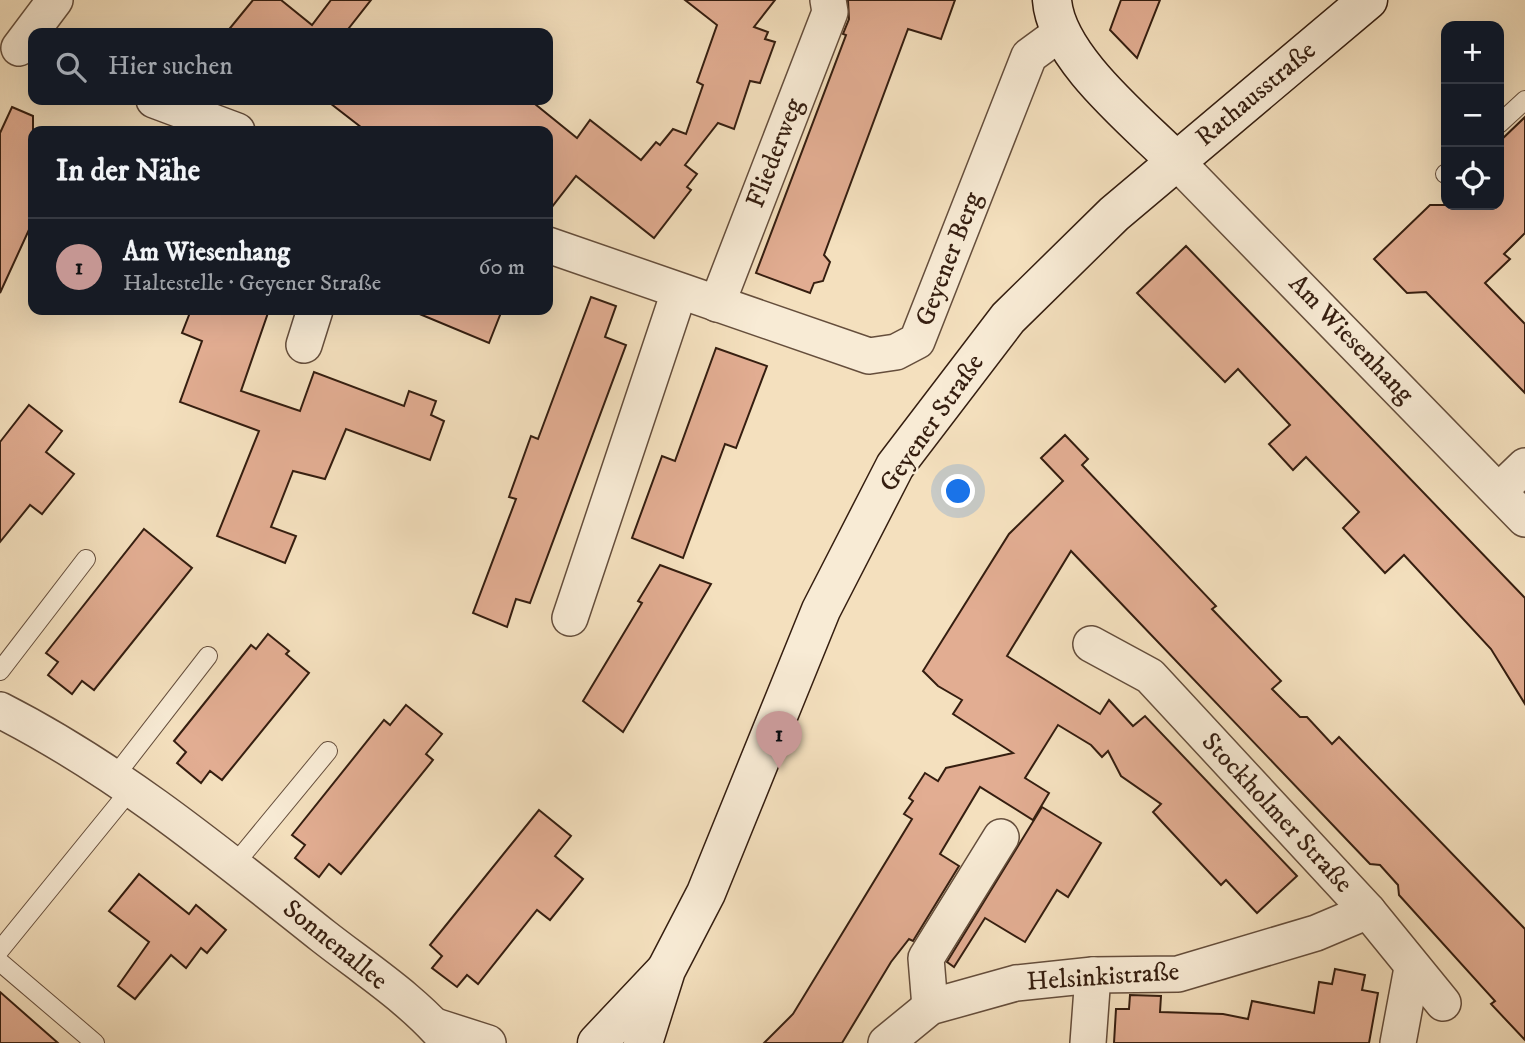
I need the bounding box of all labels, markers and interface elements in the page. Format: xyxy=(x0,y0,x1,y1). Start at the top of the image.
map controls xyxy=(1441,21,1504,210)
button: + xyxy=(1441,21,1504,84)
search box xyxy=(28,28,553,105)
street label: Rathausstraße xyxy=(1189,34,1323,154)
icon: search xyxy=(52,48,90,86)
text: Hier suchen xyxy=(108,50,233,83)
button: − xyxy=(1441,84,1504,147)
street label: Fliederweg xyxy=(739,93,811,213)
button: locate xyxy=(1441,147,1504,210)
text: In der Nähe xyxy=(56,153,200,190)
street label: Geyener Berg xyxy=(908,187,990,331)
text: Am Wiesenhang xyxy=(123,236,290,269)
text: 1 xyxy=(75,253,83,282)
text: 60 m xyxy=(478,253,525,282)
street label: Am Wiesenhang xyxy=(1281,268,1421,411)
text: Haltestelle · Geyener Straße xyxy=(123,269,381,298)
street label: Geyener Straße xyxy=(872,348,992,498)
your location xyxy=(941,474,975,508)
pin: 1 xyxy=(756,711,802,769)
street label: Stockholmer Straße xyxy=(1194,726,1360,900)
street label: Sonnenallee xyxy=(276,893,394,997)
street label: Helsinkistraße xyxy=(1026,955,1180,999)

